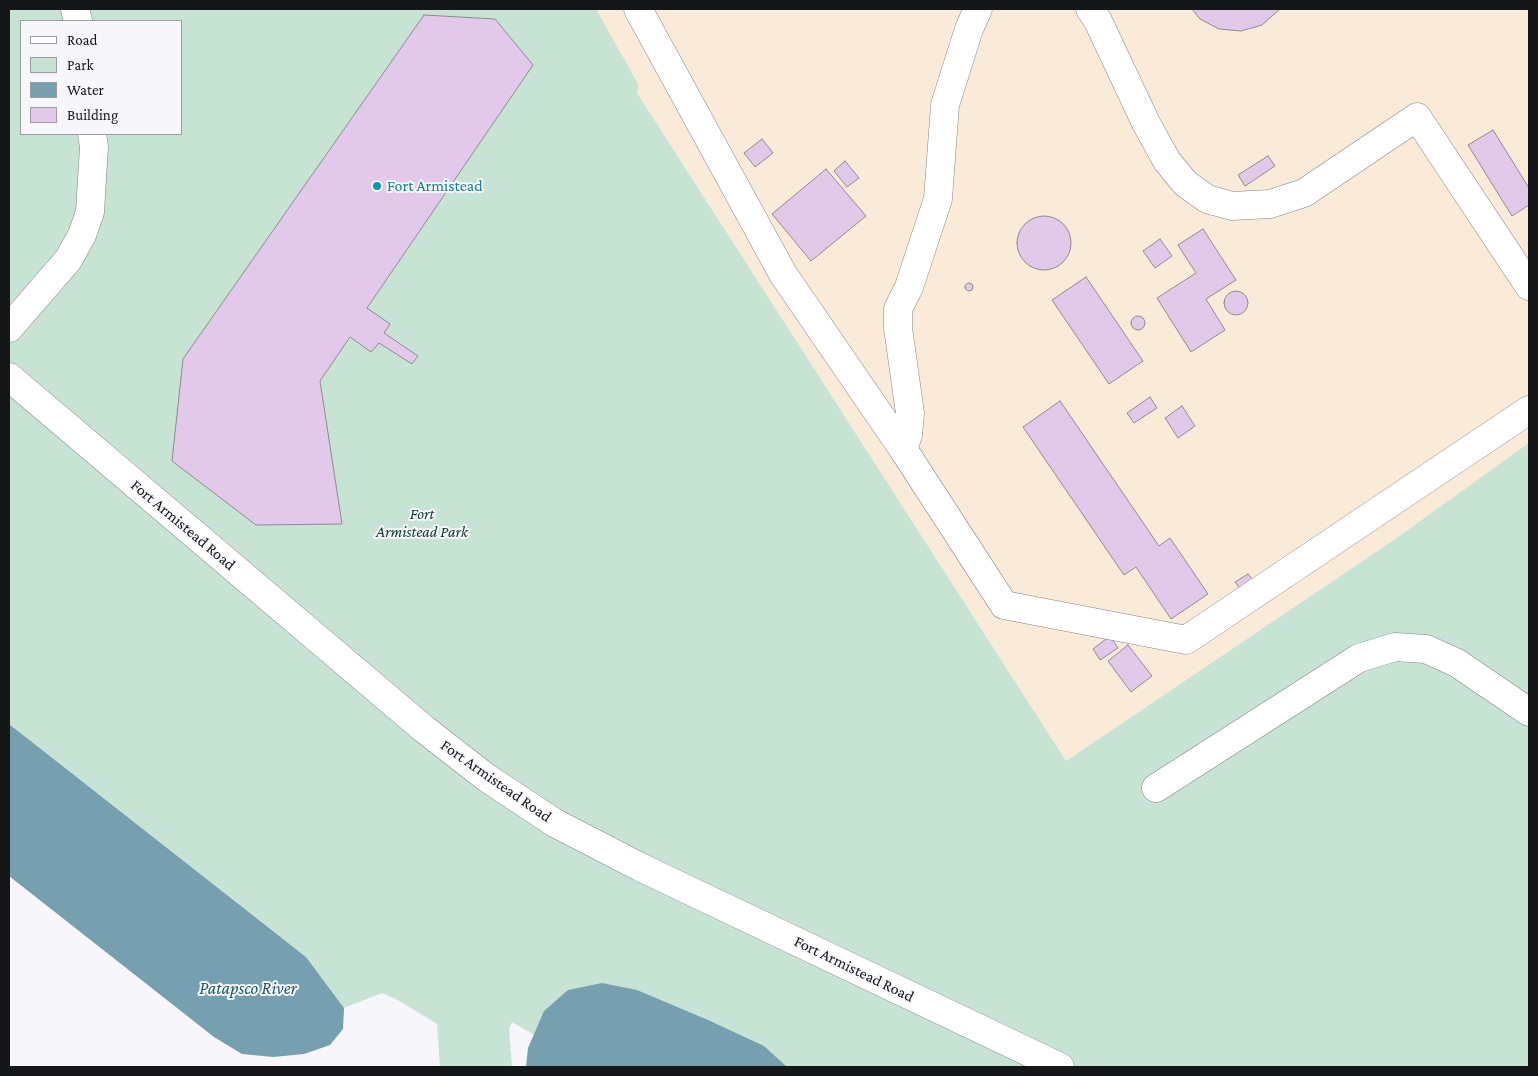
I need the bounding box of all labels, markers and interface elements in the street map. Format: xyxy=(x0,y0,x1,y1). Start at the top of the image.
legend xyxy=(20,20,182,135)
text: Road xyxy=(67,32,97,48)
text: Park xyxy=(67,57,94,73)
text: Water xyxy=(67,82,104,98)
text: Building xyxy=(67,107,118,123)
place label: Fort Armistead xyxy=(387,176,483,196)
marker: Fort Armistead xyxy=(371,180,383,192)
street label: Fort Armistead Road xyxy=(127,476,239,574)
park label: Fort Armistead Park xyxy=(376,504,468,542)
street label: Fort Armistead Road xyxy=(437,736,555,826)
street label: Fort Armistead Road xyxy=(791,932,917,1006)
water label: Patapsco River xyxy=(199,977,297,999)

